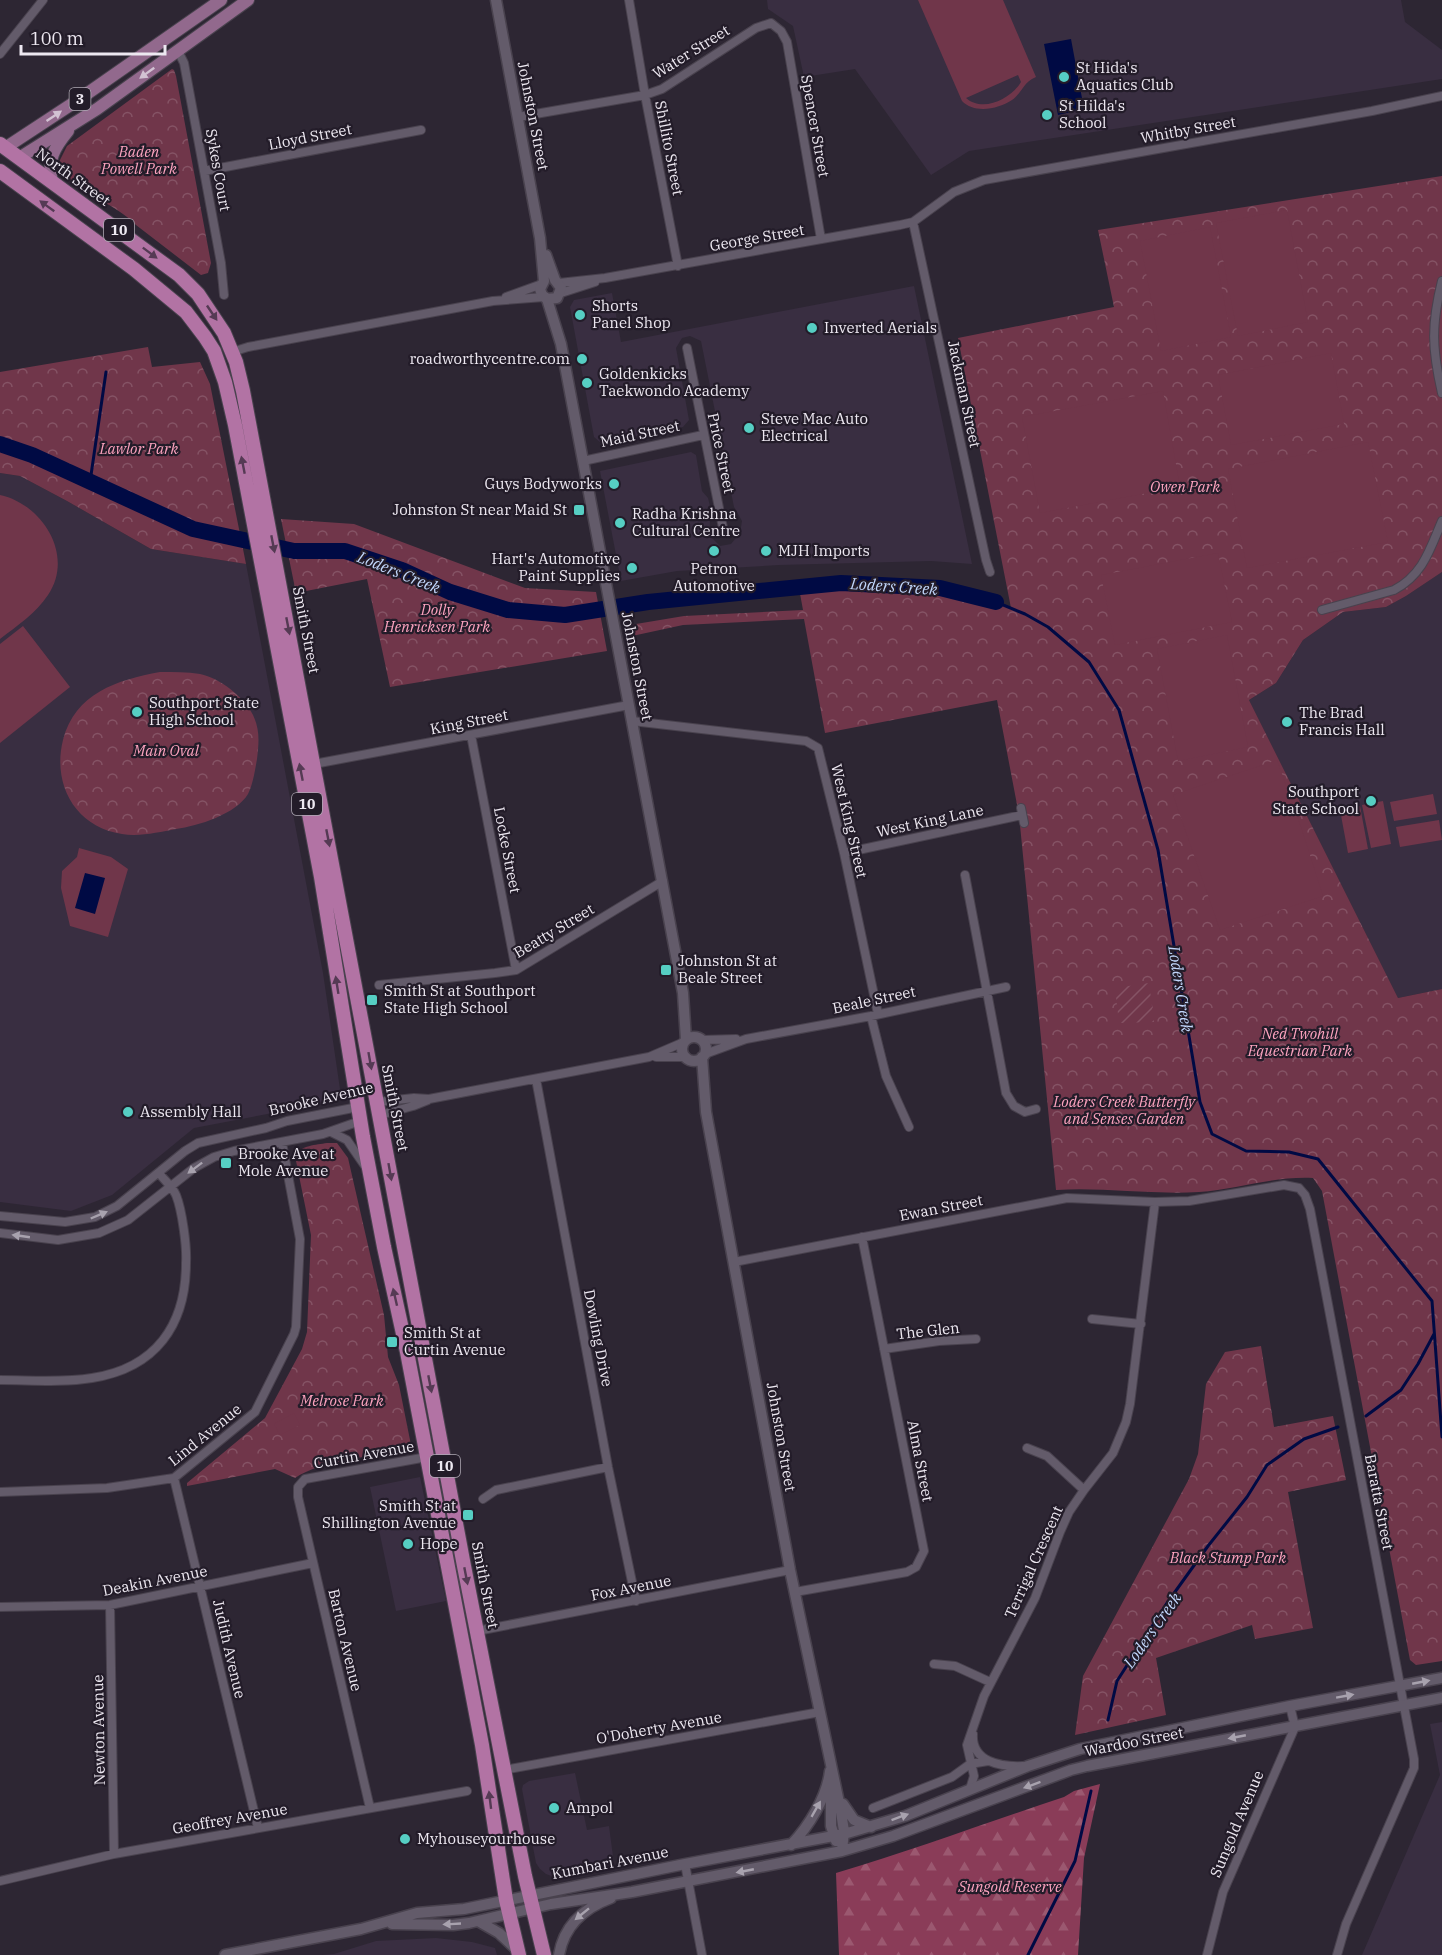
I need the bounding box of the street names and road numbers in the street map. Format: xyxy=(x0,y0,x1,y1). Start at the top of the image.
street label: Water Street xyxy=(649,20,733,83)
street label: Johnston Street xyxy=(514,60,553,172)
street label: Spencer Street xyxy=(797,73,834,179)
road number: 3 xyxy=(70,88,90,110)
street label: Shillito Street xyxy=(651,99,688,197)
street label: Whitby Street xyxy=(1139,112,1237,147)
street label: Lloyd Street xyxy=(267,119,353,154)
street label: Sykes Court xyxy=(202,127,235,213)
street label: North Street xyxy=(32,143,114,210)
road number: 10 xyxy=(104,219,134,241)
street label: George Street xyxy=(708,220,806,255)
street label: Jackman Street xyxy=(944,339,985,449)
street label: Price Street xyxy=(704,411,739,495)
street label: Maid Street xyxy=(598,416,681,451)
street label: Smith Street xyxy=(289,585,324,675)
street label: Johnston Street xyxy=(618,610,657,722)
street label: King Street xyxy=(428,705,509,738)
street label: West King Street xyxy=(827,762,872,880)
road number: 10 xyxy=(292,793,322,815)
street label: West King Lane xyxy=(875,800,985,841)
street label: Locke Street xyxy=(490,805,525,895)
street label: Beatty Street xyxy=(510,899,597,962)
street label: Beale Street xyxy=(831,981,917,1018)
street label: Smith Street xyxy=(378,1063,413,1153)
street label: Brooke Avenue xyxy=(267,1077,375,1120)
street label: Ewan Street xyxy=(898,1190,984,1225)
street label: Dowling Drive xyxy=(580,1288,617,1388)
street label: The Glen xyxy=(895,1318,961,1343)
street label: Johnston Street xyxy=(763,1381,800,1493)
street label: Lind Avenue xyxy=(164,1399,245,1470)
street label: Alma Street xyxy=(903,1418,938,1503)
street label: Curtin Avenue xyxy=(312,1436,416,1473)
street label: Baratta Street xyxy=(1361,1452,1398,1551)
road number: 10 xyxy=(430,1455,460,1477)
street label: Terrigal Crescent xyxy=(1000,1502,1067,1621)
street label: Smith Street xyxy=(468,1540,503,1630)
street label: Deakin Avenue xyxy=(101,1561,209,1600)
street label: Fox Avenue xyxy=(589,1570,673,1605)
street label: Barton Avenue xyxy=(324,1587,367,1693)
street label: Judith Avenue xyxy=(209,1598,250,1700)
street label: Newton Avenue xyxy=(88,1674,109,1786)
street label: O'Doherty Avenue xyxy=(595,1707,723,1748)
street label: Wardoo Street xyxy=(1083,1723,1185,1760)
street label: Sungold Avenue xyxy=(1206,1768,1268,1880)
street label: Geoffrey Avenue xyxy=(171,1799,289,1838)
street label: Kumbari Avenue xyxy=(550,1842,670,1883)

